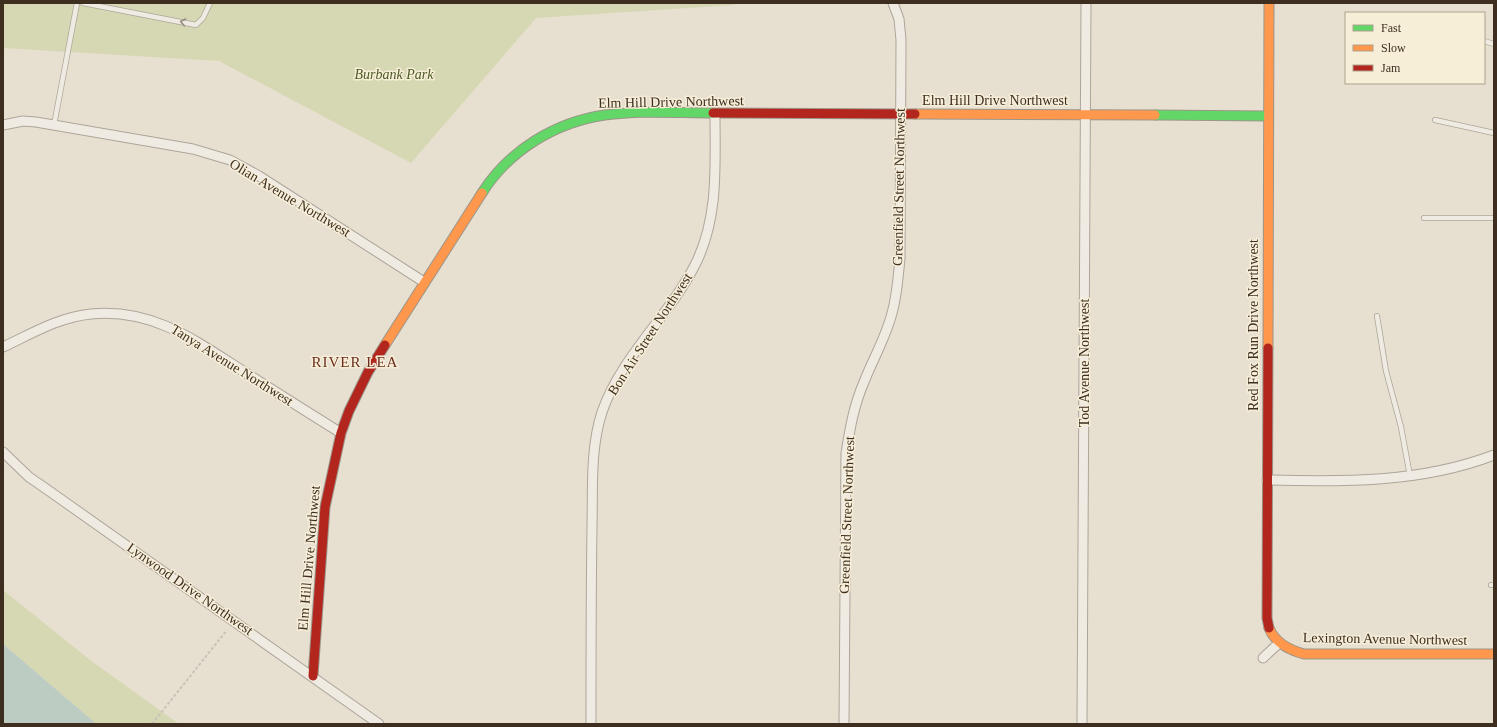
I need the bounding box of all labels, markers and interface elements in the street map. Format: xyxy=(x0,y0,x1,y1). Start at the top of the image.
legend xyxy=(1345,12,1485,84)
one-way arrow xyxy=(180,19,187,27)
text: Fast xyxy=(1381,21,1402,35)
text: Slow xyxy=(1381,41,1406,55)
text: Jam xyxy=(1381,61,1401,75)
park label: Burbank Park xyxy=(355,67,434,82)
street label: Elm Hill Drive Northwest xyxy=(598,93,744,111)
street label: Elm Hill Drive Northwest xyxy=(922,93,1068,108)
street label: Greenfield Street Northwest xyxy=(890,108,908,266)
street label: Olian Avenue Northwest xyxy=(227,156,353,240)
street label: Red Fox Run Drive Northwest xyxy=(1246,239,1261,411)
street label: Bon Air Street Northwest xyxy=(605,270,695,398)
street label: Tod Avenue Northwest xyxy=(1077,299,1092,427)
street label: Tanya Avenue Northwest xyxy=(168,321,296,409)
district label: RIVER LEA xyxy=(312,354,398,370)
street label: Greenfield Street Northwest xyxy=(837,436,857,594)
street label: Elm Hill Drive Northwest xyxy=(295,485,323,631)
street label: Lynwood Drive Northwest xyxy=(124,540,256,638)
street label: Lexington Avenue Northwest xyxy=(1303,630,1468,648)

